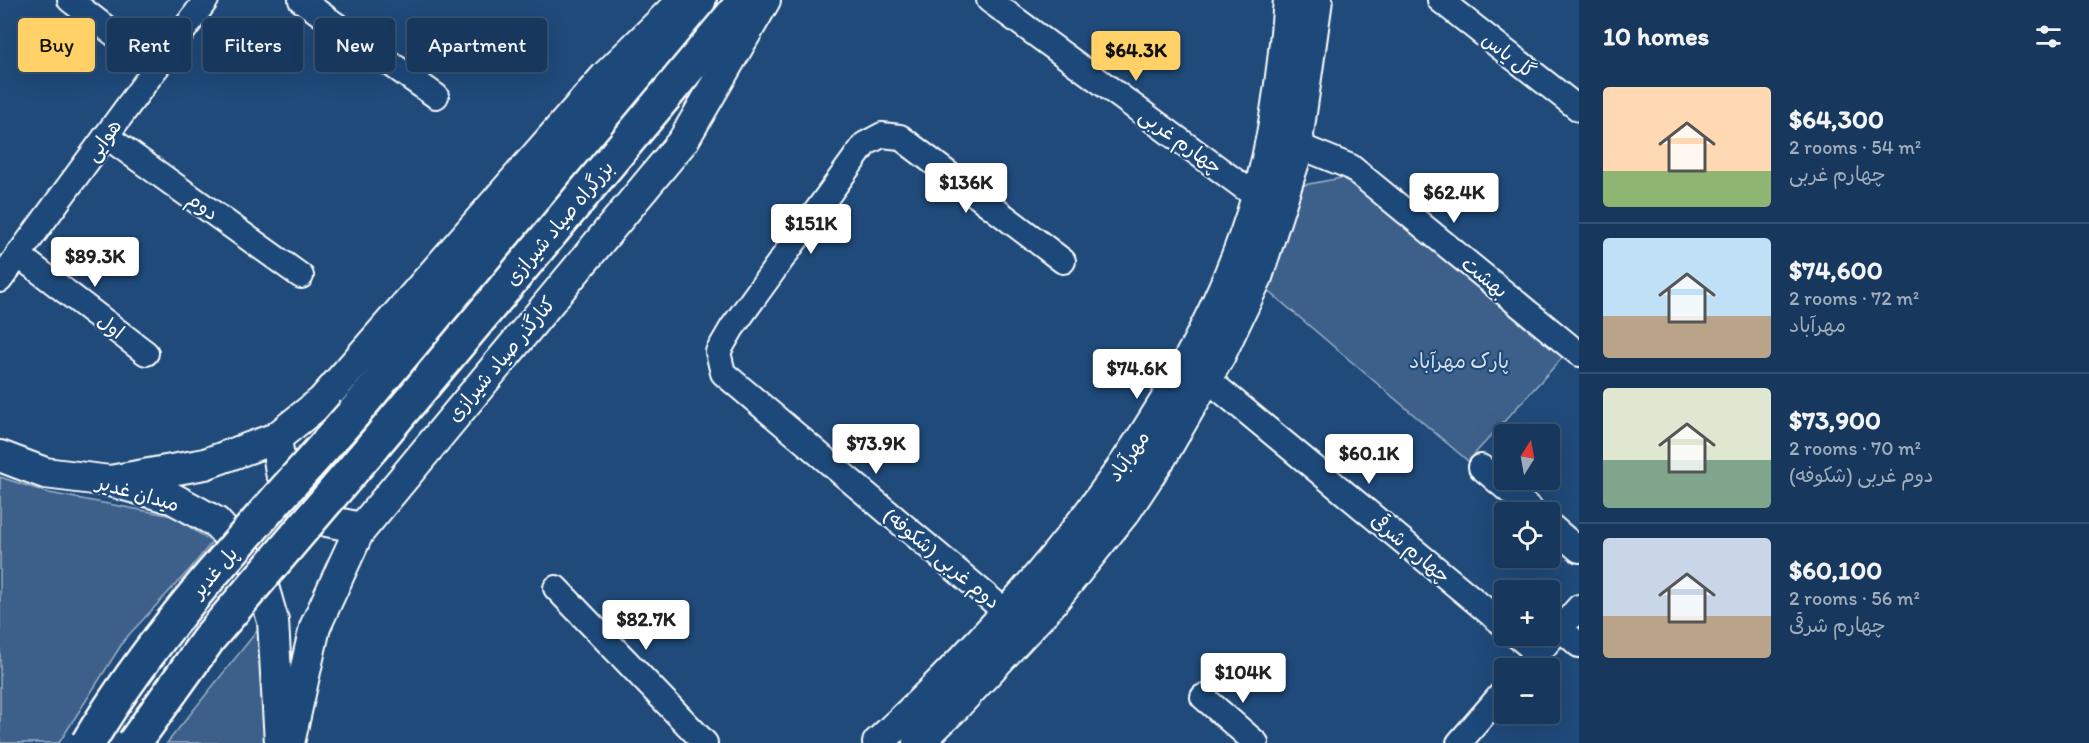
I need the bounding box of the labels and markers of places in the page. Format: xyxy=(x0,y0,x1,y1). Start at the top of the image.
pin: $64.3K xyxy=(1087,31,1185,82)
pin: $136K xyxy=(924,163,1008,214)
pin: $62.4K xyxy=(1405,173,1503,224)
pin: $151K xyxy=(769,204,853,255)
pin: $89.3K xyxy=(46,237,144,288)
pin: $74.6K xyxy=(1088,349,1186,400)
pin: $73.9K xyxy=(827,424,925,475)
pin: $60.1K xyxy=(1320,434,1418,485)
pin: $82.7K xyxy=(597,600,695,651)
pin: $104K xyxy=(1201,653,1285,704)

